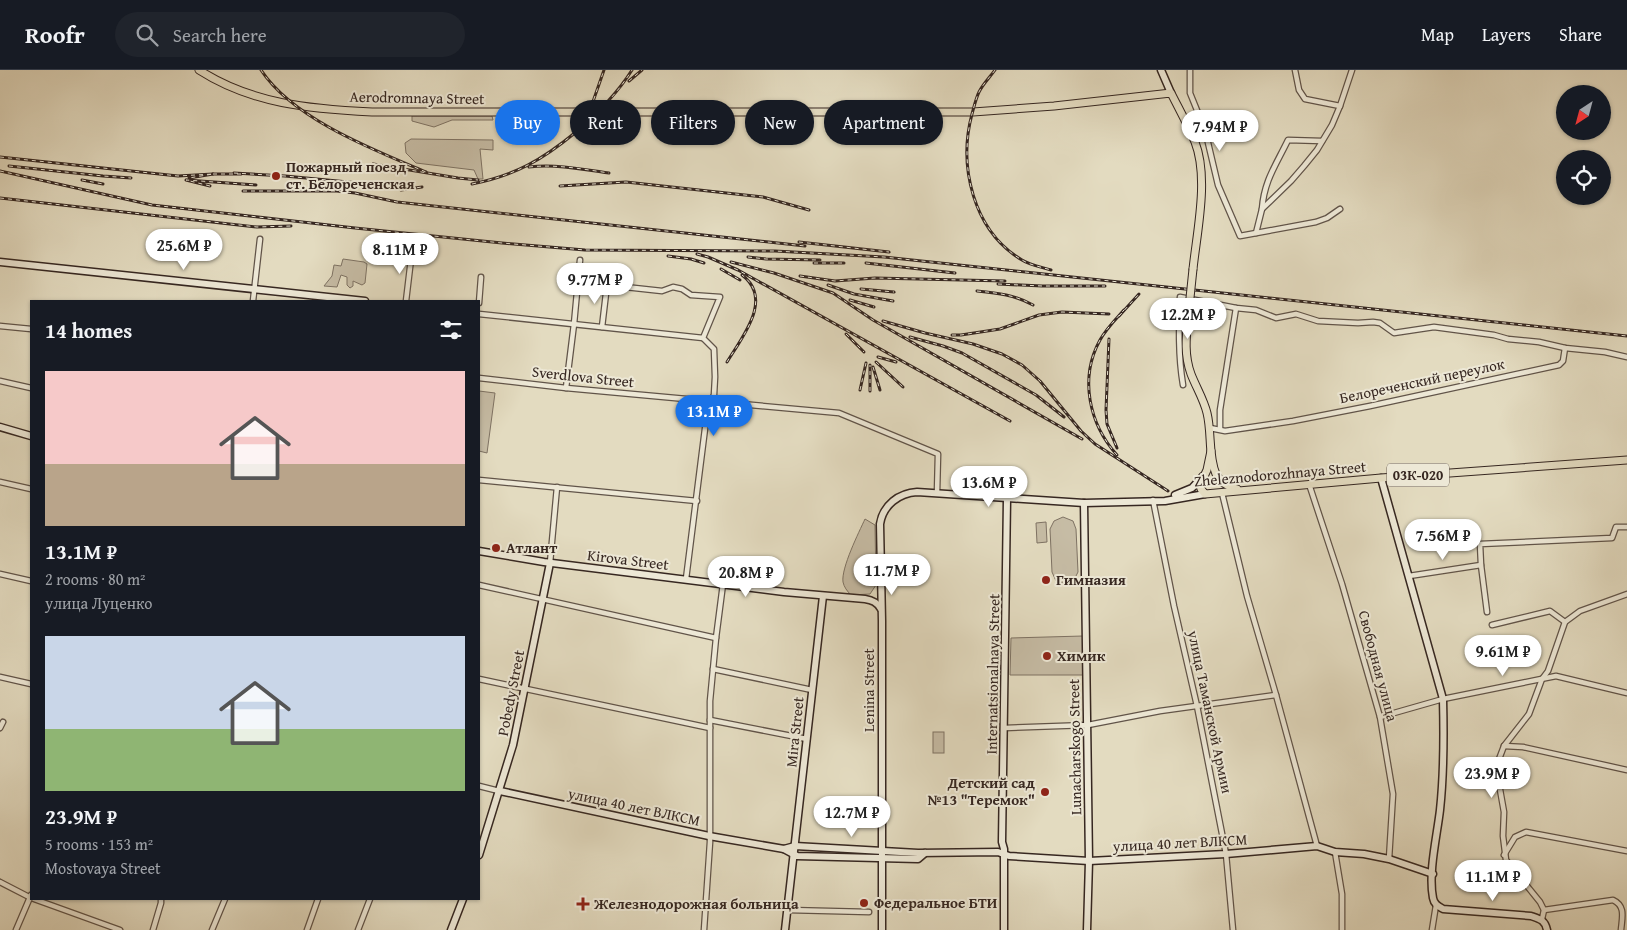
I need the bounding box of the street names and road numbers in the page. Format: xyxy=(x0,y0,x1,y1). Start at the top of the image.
street label: Aerodromnaya Street xyxy=(349,86,485,109)
street label: Белореченский переулок xyxy=(1338,353,1506,408)
street label: Sverdlova Street xyxy=(531,361,636,392)
street label: Zheleznodorozhnaya Street xyxy=(1193,455,1368,491)
road number: 03К-020 xyxy=(1387,464,1449,486)
street label: Kirova Street xyxy=(586,544,671,575)
street label: Internatsionalnaya Street xyxy=(981,593,1004,755)
street label: Свободная улица xyxy=(1354,608,1404,724)
street label: улица Таманской Армии xyxy=(1183,628,1238,795)
street label: Pobedy Street xyxy=(492,647,529,738)
street label: Lenina Street xyxy=(858,647,879,732)
street label: Lunacharskogo Street xyxy=(1063,678,1086,815)
street label: Mira Street xyxy=(780,695,809,768)
street label: улица 40 лет ВЛКСМ xyxy=(565,782,702,831)
street label: улица 40 лет ВЛКСМ xyxy=(1111,828,1248,857)

